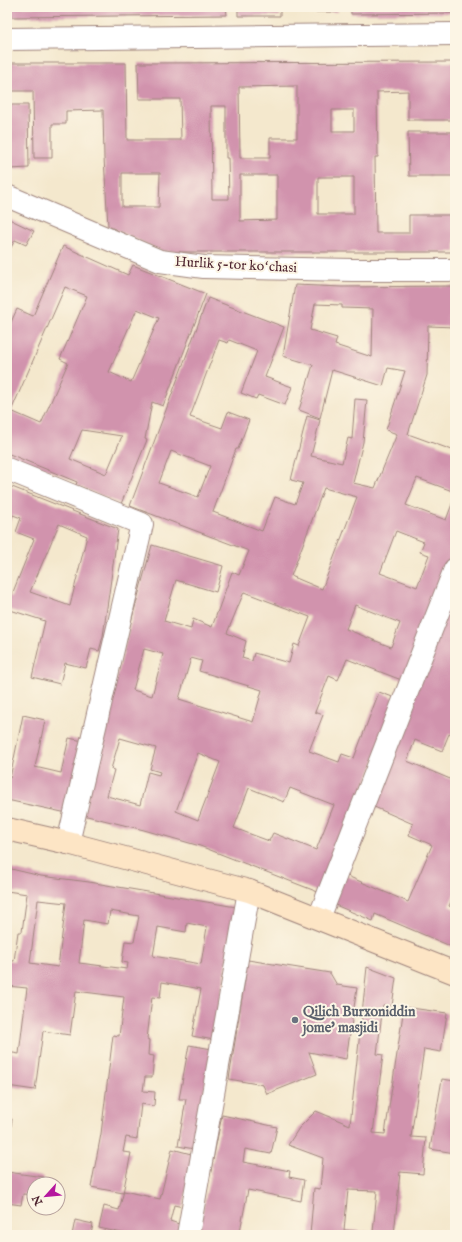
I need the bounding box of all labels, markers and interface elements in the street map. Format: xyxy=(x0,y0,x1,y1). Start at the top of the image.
street label: Hurlik 5-tor koʻchasi xyxy=(175,253,298,277)
place label: Qilich Burxoniddin jome' masjidi xyxy=(301,1003,416,1037)
marker: Qilich Burxoniddin jome' masjidi xyxy=(290,1015,300,1025)
north arrow xyxy=(26,1176,66,1216)
text: N xyxy=(29,1192,47,1208)

